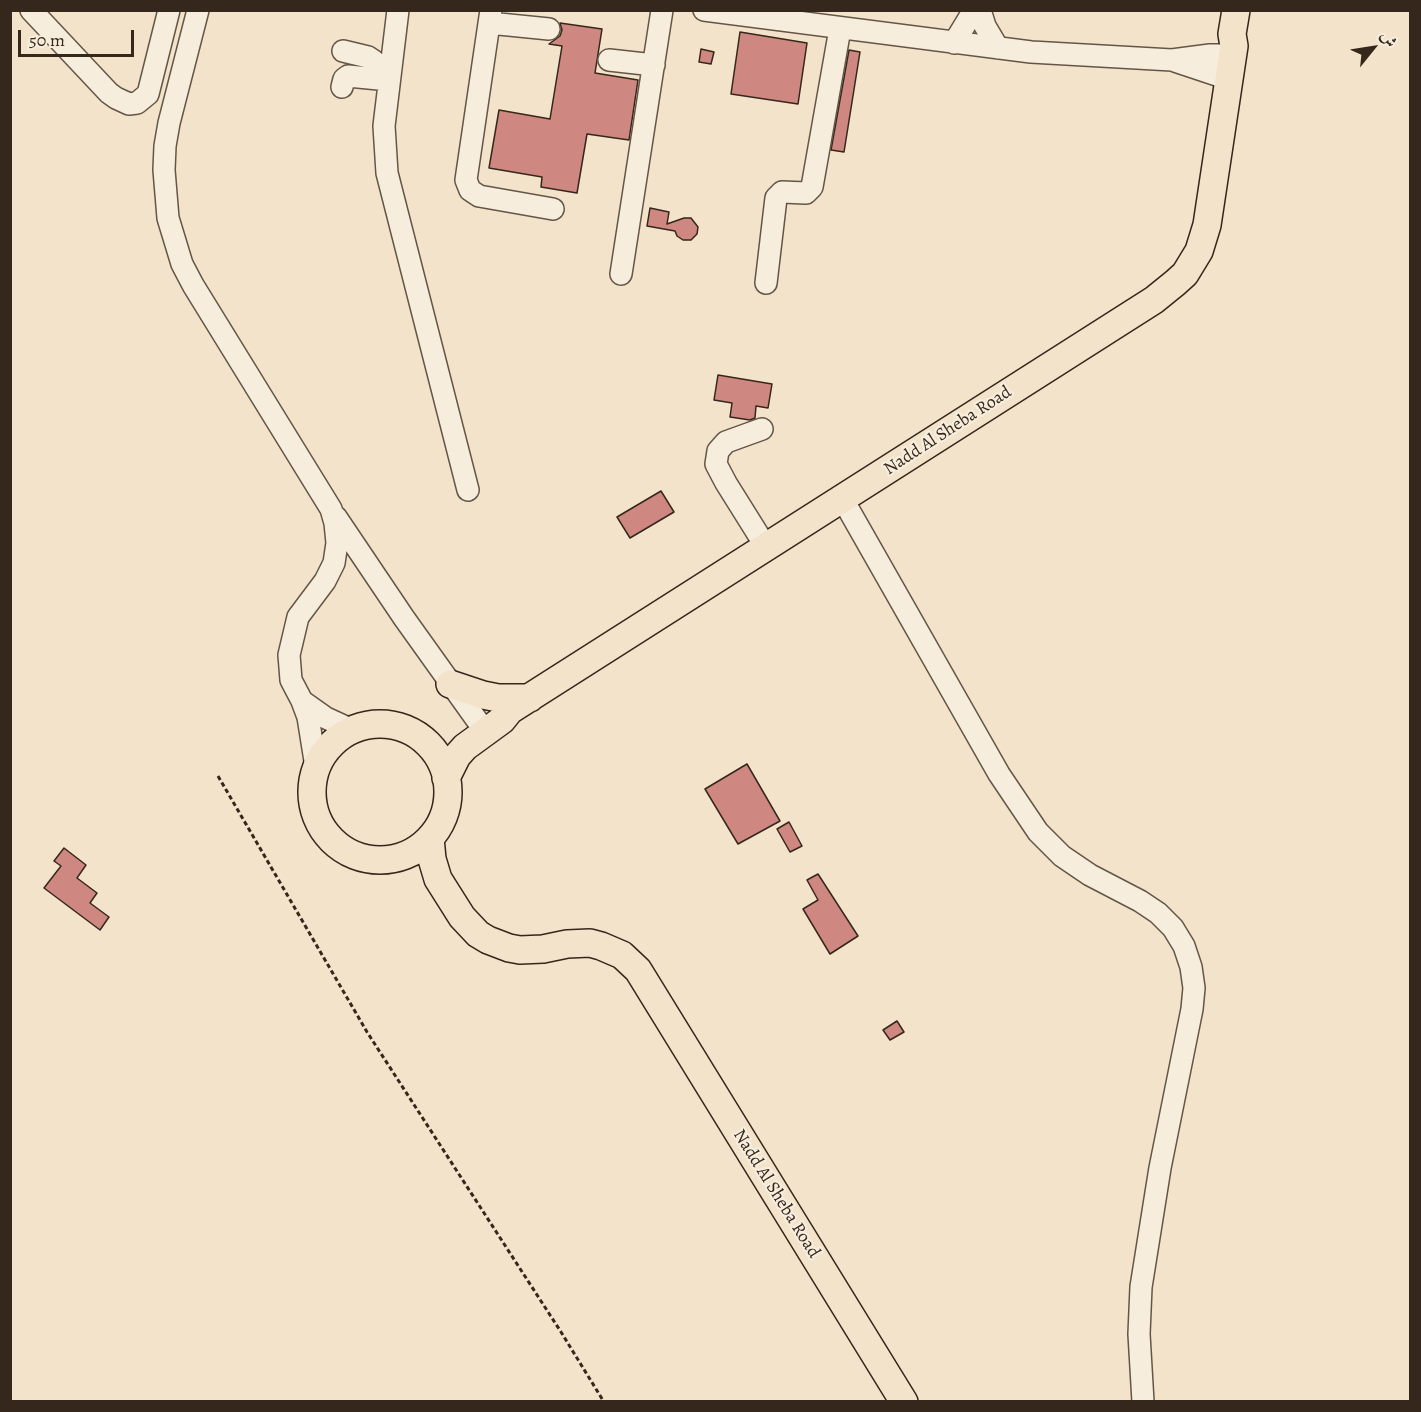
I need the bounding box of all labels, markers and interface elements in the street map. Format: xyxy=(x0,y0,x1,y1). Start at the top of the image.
scale bar xyxy=(21,18,136,56)
north arrow xyxy=(1343,18,1403,78)
text: ش xyxy=(1375,27,1402,51)
text: 50 m xyxy=(29,28,65,52)
street label: Nadd Al Sheba Road xyxy=(880,382,1016,480)
street label: Nadd Al Sheba Road xyxy=(728,1126,824,1262)

